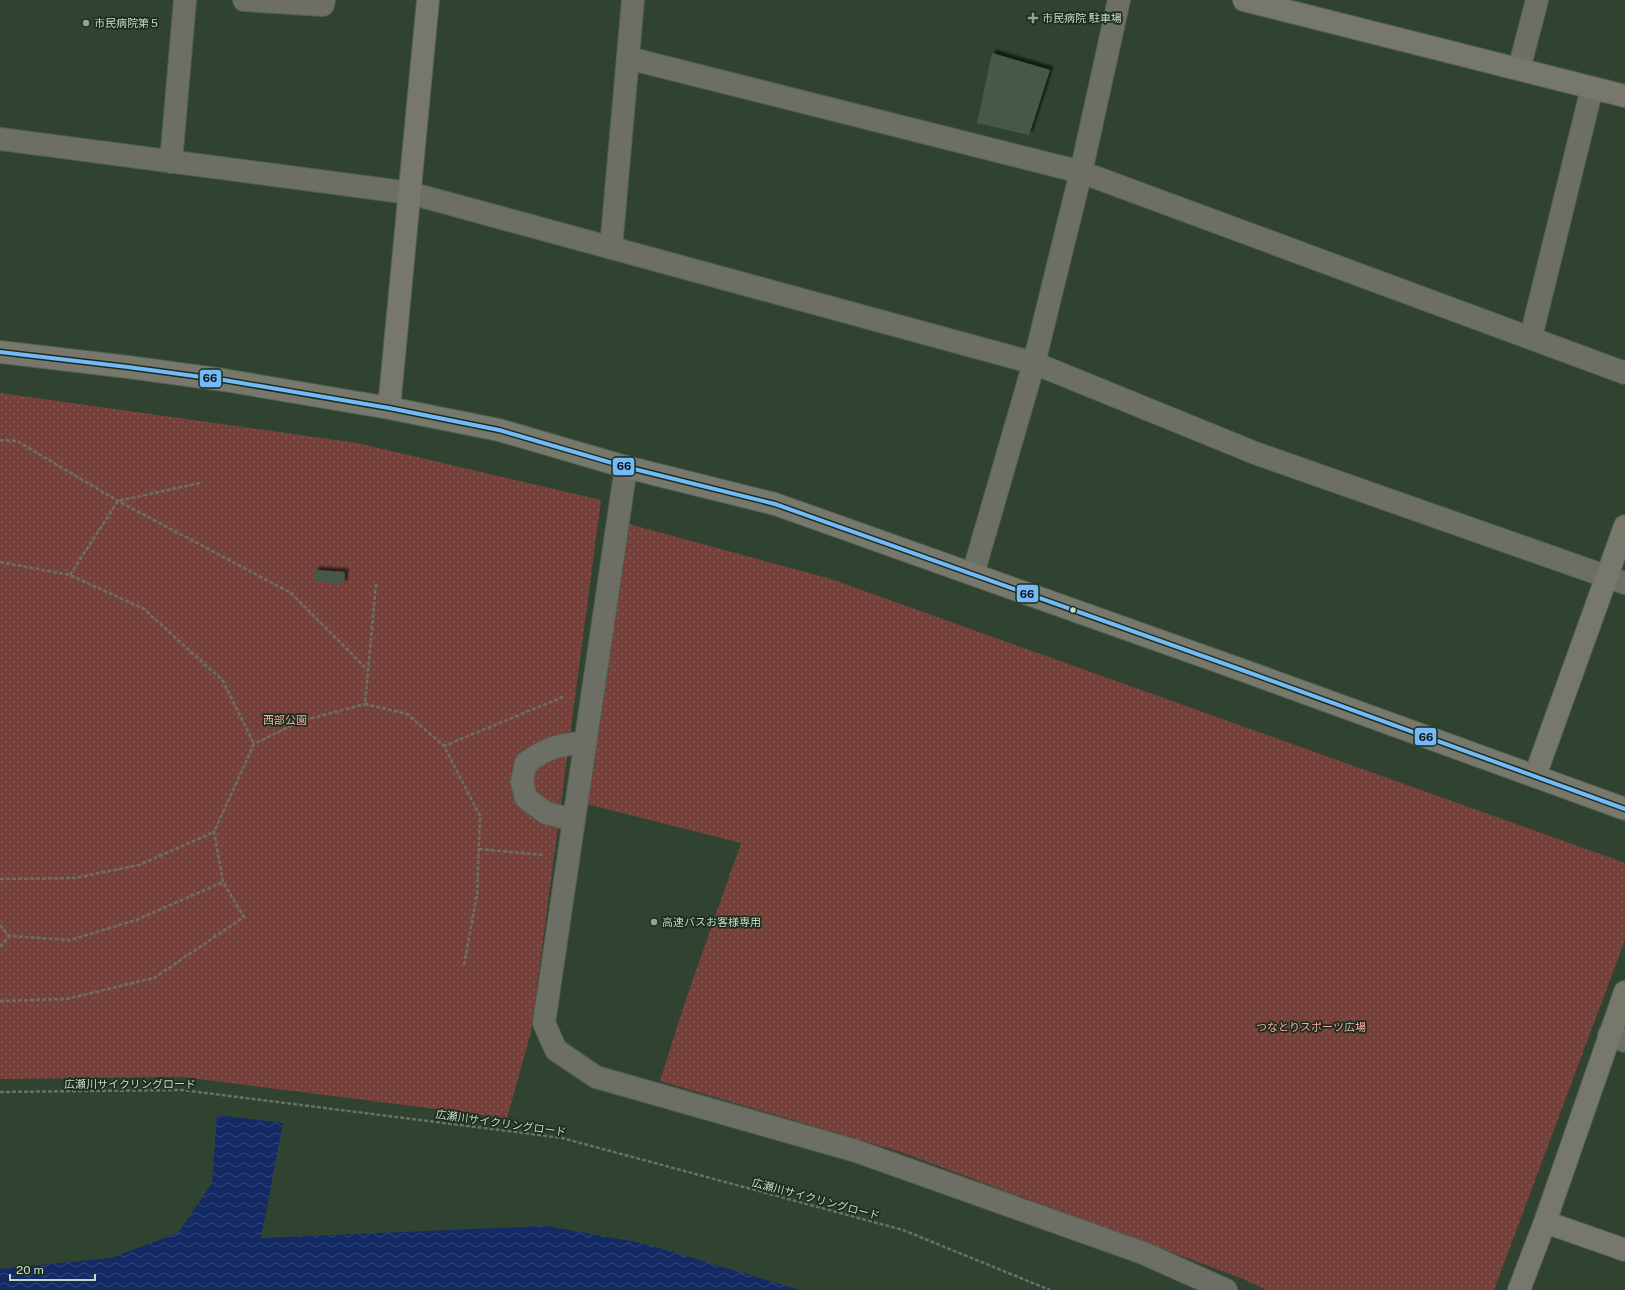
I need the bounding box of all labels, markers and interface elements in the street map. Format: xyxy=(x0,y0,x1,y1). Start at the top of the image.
marker: 市民病院 駐車場 xyxy=(1027,12,1039,24)
place label: 市民病院 駐車場 xyxy=(1042,12,1122,24)
place label: 市民病院第５ xyxy=(94,17,160,29)
marker: 市民病院第５ xyxy=(81,18,91,28)
line badge: 66 xyxy=(199,369,222,388)
text: 66 xyxy=(203,372,217,384)
line badge: 66 xyxy=(612,457,635,476)
text: 66 xyxy=(617,460,631,472)
line badge: 66 xyxy=(1016,584,1039,603)
text: 66 xyxy=(1020,588,1034,600)
unlabelled marker xyxy=(1068,605,1078,615)
park label: 西部公園 xyxy=(263,714,307,726)
line badge: 66 xyxy=(1414,727,1437,746)
text: 66 xyxy=(1419,731,1433,743)
place label: 高速バスお客様専用 xyxy=(662,916,761,928)
marker: 高速バスお客様専用 xyxy=(649,917,659,927)
park label: つなとりスポーツ広場 xyxy=(1256,1021,1366,1033)
street label: 広瀬川サイクリングロード xyxy=(64,1078,196,1090)
street label: 広瀬川サイクリングロード xyxy=(435,1108,567,1138)
street label: 広瀬川サイクリングロード xyxy=(751,1176,881,1222)
scale bar xyxy=(10,1256,95,1282)
text: 20 m xyxy=(16,1263,44,1277)

